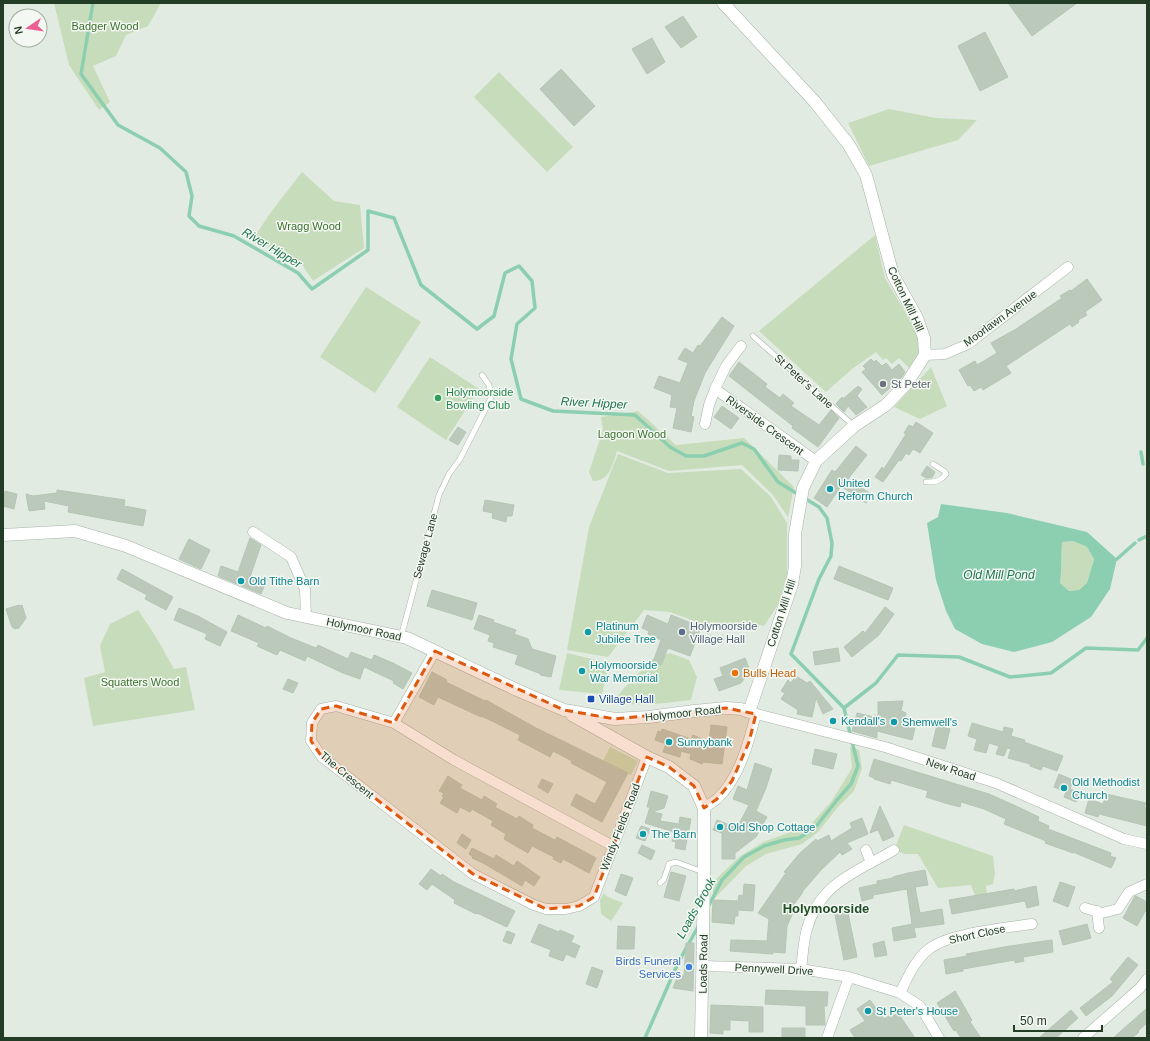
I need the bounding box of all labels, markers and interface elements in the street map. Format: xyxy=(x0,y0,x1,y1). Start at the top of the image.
north arrow xyxy=(8,8,48,48)
park label: Badger Wood xyxy=(71,20,139,32)
text: N xyxy=(12,25,25,35)
park label: Wragg Wood xyxy=(277,220,341,232)
water label: River Hipper xyxy=(240,225,305,272)
street label: Cotton Mill Hill xyxy=(886,265,926,333)
street label: Moorlawn Avenue xyxy=(961,288,1039,348)
street label: St Peter's Lane xyxy=(772,351,836,411)
place label: St Peter xyxy=(891,378,931,390)
marker: St Peter xyxy=(878,379,888,389)
place label: Holymoorside Bowling Club xyxy=(446,386,513,411)
marker: Holymoorside Bowling Club xyxy=(433,393,443,403)
street label: Riverside Crescent xyxy=(724,393,806,457)
water label: River Hipper xyxy=(560,394,629,412)
park label: Lagoon Wood xyxy=(598,428,666,440)
place label: United Reform Church xyxy=(838,477,913,502)
marker: United Reform Church xyxy=(825,484,835,494)
street label: Sewage Lane xyxy=(410,512,440,580)
water label: Old Mill Pond xyxy=(963,568,1035,582)
place label: Old Tithe Barn xyxy=(249,575,319,587)
marker: Old Tithe Barn xyxy=(236,576,246,586)
street label: Cotton Mill Hill xyxy=(764,578,798,648)
street label: Holymoor Road xyxy=(325,615,403,643)
place label: Platinum Jubilee Tree xyxy=(596,620,656,645)
place label: Holymoorside Village Hall xyxy=(690,620,757,645)
marker: Platinum Jubilee Tree xyxy=(583,627,593,637)
marker: Holymoorside Village Hall xyxy=(677,627,687,637)
place label: Holymoorside War Memorial xyxy=(590,659,658,684)
marker: Holymoorside War Memorial xyxy=(577,666,587,676)
place label: Bulls Head xyxy=(743,667,796,679)
marker: Bulls Head xyxy=(730,668,740,678)
park label: Squatters Wood xyxy=(101,676,179,688)
place label: Village Hall xyxy=(599,693,654,705)
marker: Village Hall xyxy=(586,694,596,704)
street label: Holymoor Road xyxy=(644,703,722,723)
place label: Kendall's xyxy=(841,715,886,727)
marker: Kendall's xyxy=(828,716,838,726)
place label: Shemwell's xyxy=(902,716,958,728)
marker: Shemwell's xyxy=(889,717,899,727)
place label: Sunnybank xyxy=(677,736,733,748)
marker: Sunnybank xyxy=(664,737,674,747)
street label: The Crescent xyxy=(318,749,376,801)
street label: New Road xyxy=(925,755,977,783)
place label: Old Methodist Church xyxy=(1072,776,1140,801)
street label: Windy Fields Road xyxy=(598,782,642,872)
marker: Old Methodist Church xyxy=(1059,783,1069,793)
place label: Old Shop Cottage xyxy=(728,821,815,833)
marker: Old Shop Cottage xyxy=(715,822,725,832)
place label: The Barn xyxy=(651,828,696,840)
marker: The Barn xyxy=(638,829,648,839)
water label: Loads Brook xyxy=(674,874,719,941)
district label: Holymoorside xyxy=(783,901,869,916)
street label: Short Close xyxy=(948,922,1006,946)
street label: Loads Road xyxy=(696,934,710,994)
place label: Birds Funeral Services xyxy=(616,955,681,980)
street label: Pennywell Drive xyxy=(734,961,814,977)
marker: Birds Funeral Services xyxy=(684,962,694,972)
place label: St Peter's House xyxy=(876,1005,958,1017)
marker: St Peter's House xyxy=(863,1006,873,1016)
scale bar xyxy=(1014,1007,1102,1033)
text: 50 m xyxy=(1020,1014,1047,1028)

